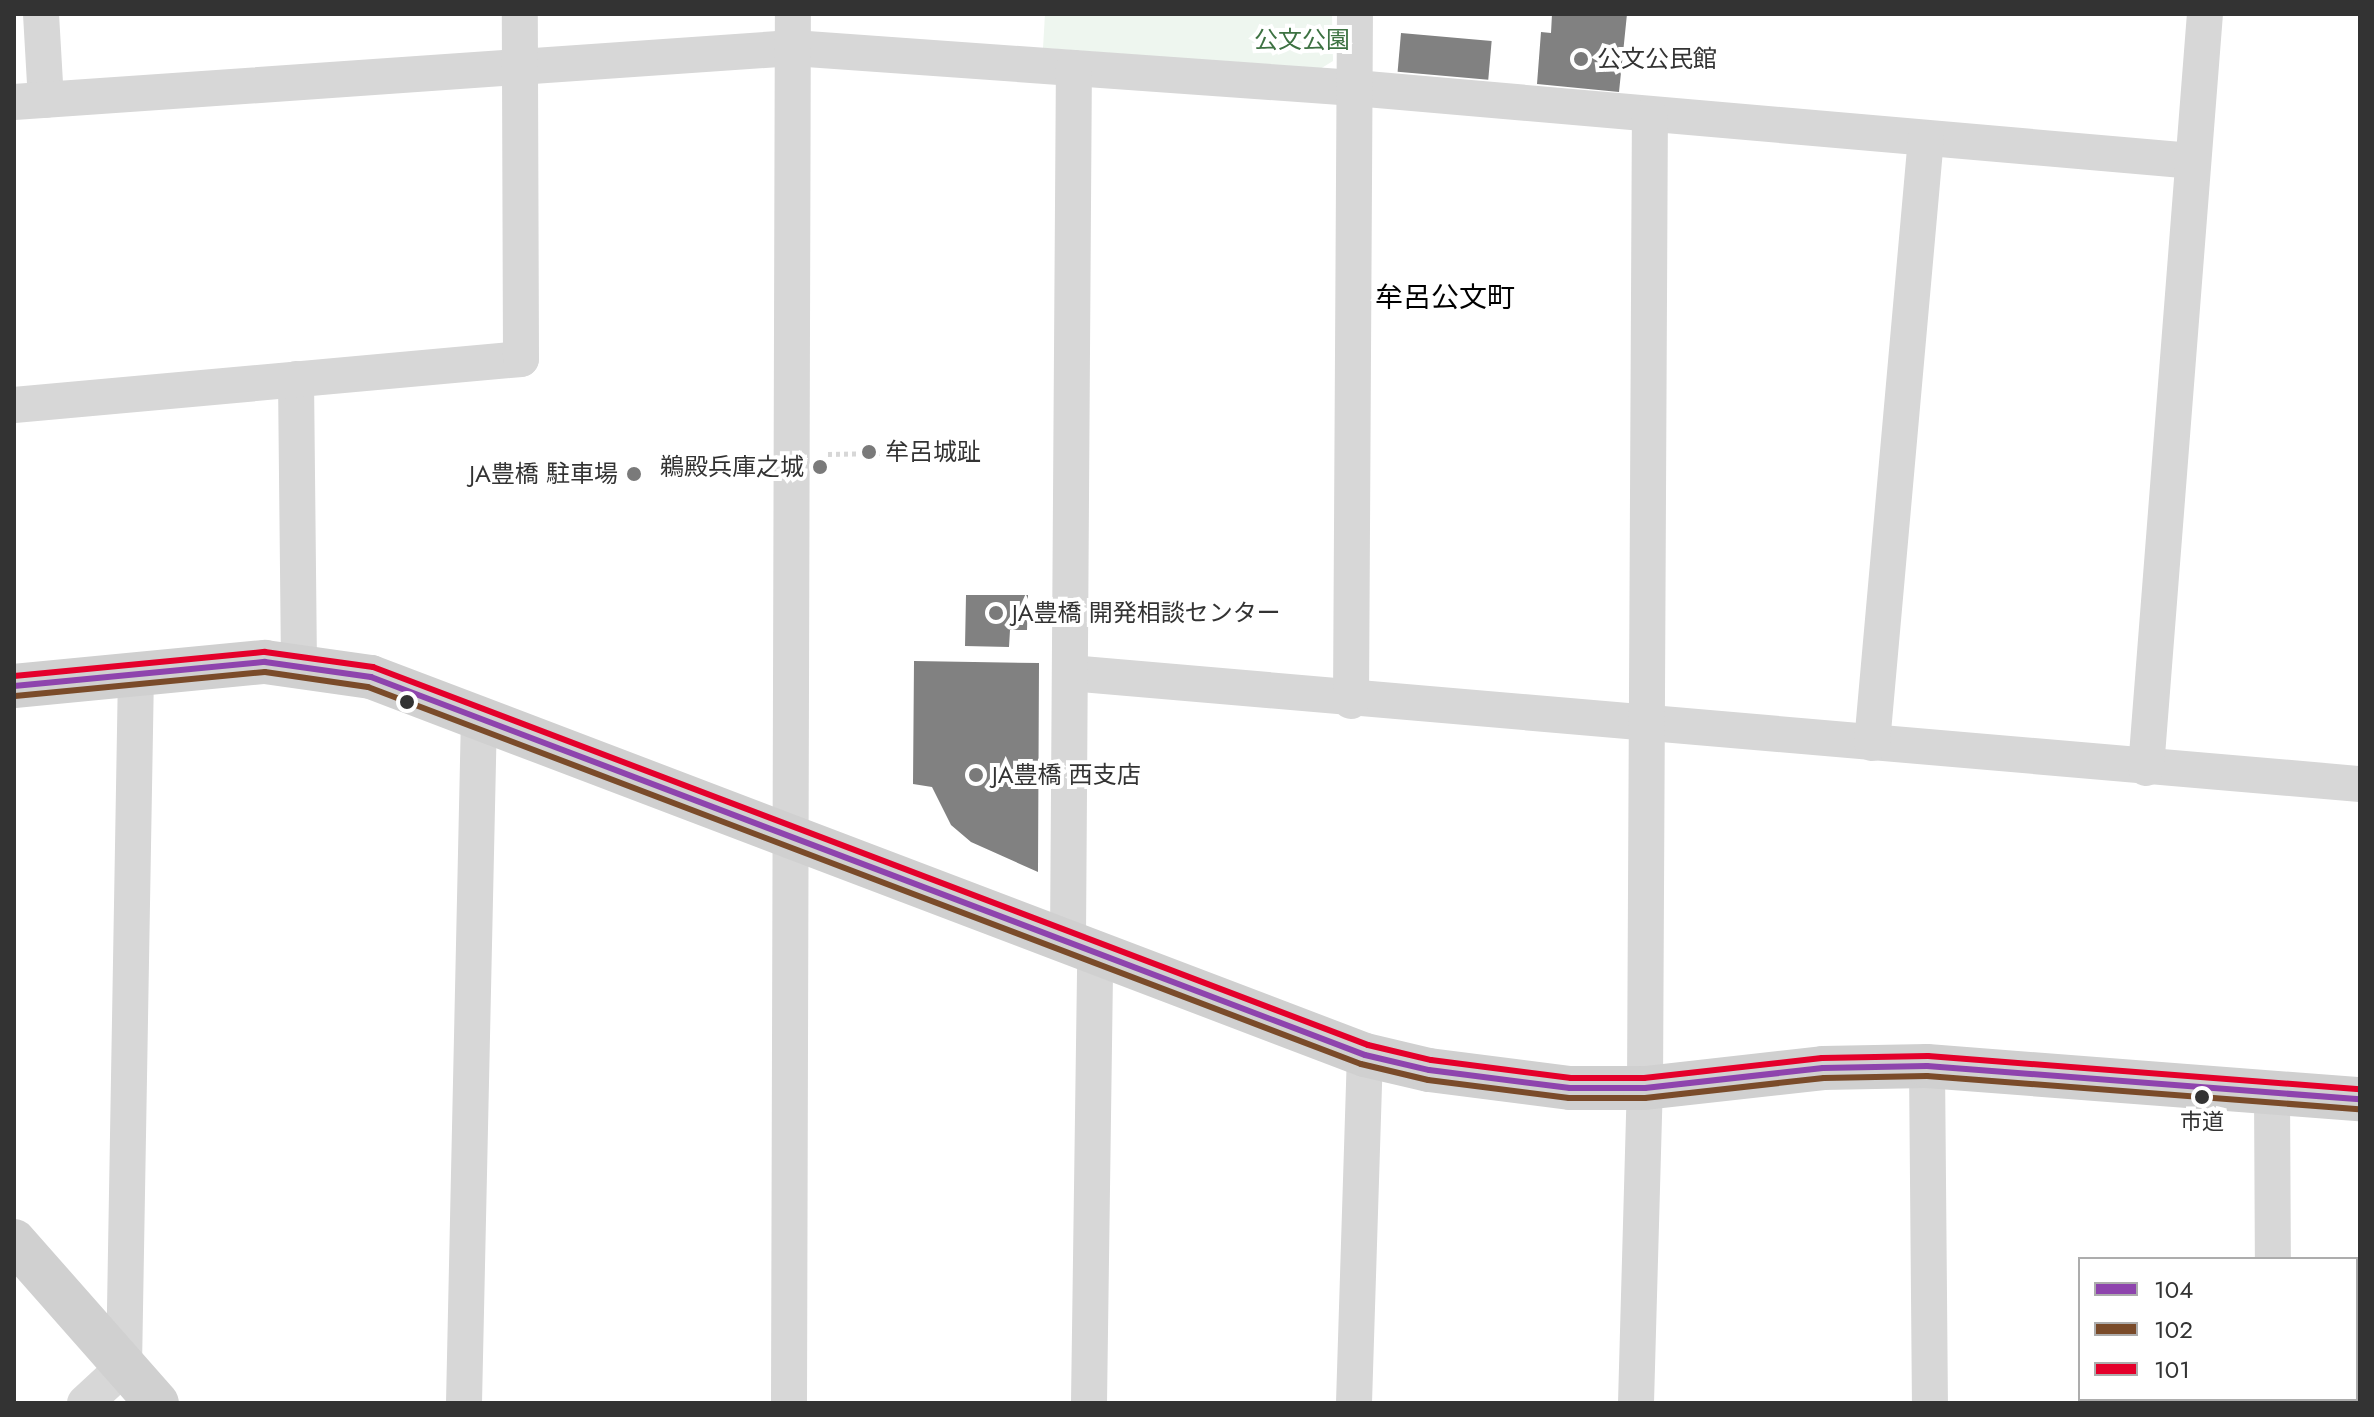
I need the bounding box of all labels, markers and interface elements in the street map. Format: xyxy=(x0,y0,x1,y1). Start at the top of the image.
park label: 公文公園 xyxy=(1254,26,1350,54)
place label: 公文公民館 xyxy=(1597,45,1717,73)
marker: 公文公民館 xyxy=(1572,50,1590,68)
district label: 牟呂公文町 xyxy=(1375,281,1515,315)
place label: 牟呂城趾 xyxy=(885,438,981,466)
marker: 牟呂城趾 xyxy=(860,443,878,461)
place label: 鵜殿兵庫之城 xyxy=(660,453,804,481)
marker: 鵜殿兵庫之城 xyxy=(811,458,829,476)
place label: JA豊橋 駐車場 xyxy=(469,460,618,488)
marker: JA豊橋 駐車場 xyxy=(625,465,643,483)
place label: JA豊橋 開発相談センター xyxy=(1012,599,1281,627)
marker: JA豊橋 開発相談センター xyxy=(987,604,1005,622)
unlabelled marker xyxy=(399,694,415,710)
place label: JA豊橋 西支店 xyxy=(992,761,1141,789)
marker: JA豊橋 西支店 xyxy=(967,766,985,784)
marker: 市道 xyxy=(2194,1089,2210,1105)
place label: 市道 xyxy=(2180,1109,2224,1135)
legend xyxy=(2078,1257,2358,1401)
text: 104 xyxy=(2154,1272,2193,1307)
text: 102 xyxy=(2154,1312,2193,1347)
text: 101 xyxy=(2154,1352,2190,1387)

